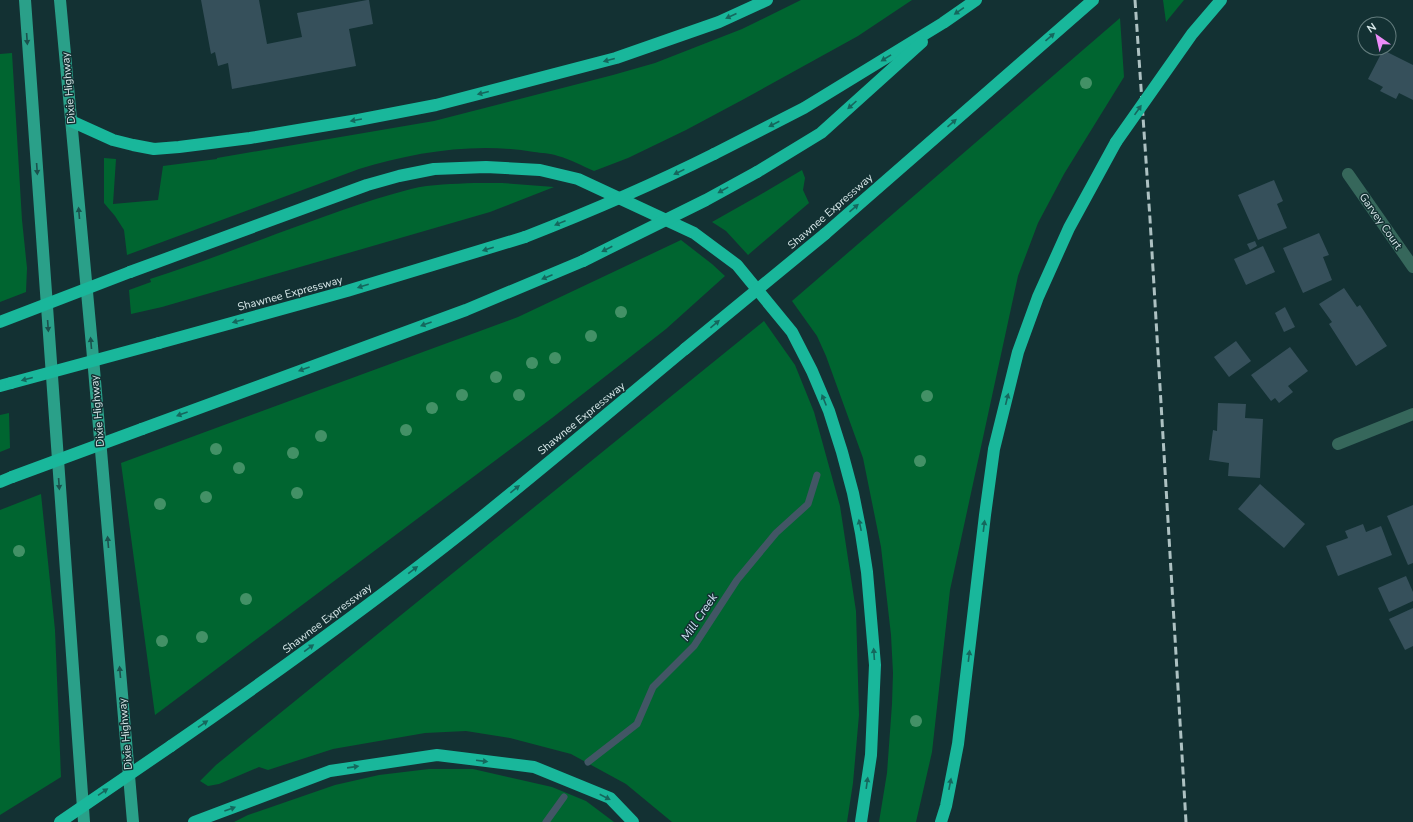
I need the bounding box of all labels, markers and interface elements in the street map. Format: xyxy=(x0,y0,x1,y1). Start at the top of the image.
one-way arrow xyxy=(954,7,965,15)
one-way arrow xyxy=(725,13,737,19)
north arrow xyxy=(1357,16,1397,56)
text: N xyxy=(1364,20,1379,37)
one-way arrow xyxy=(24,33,31,45)
one-way arrow xyxy=(1045,33,1055,42)
street label: Dixie Highway xyxy=(58,51,79,124)
one-way arrow xyxy=(881,54,891,62)
one-way arrow xyxy=(603,57,615,63)
one-way arrow xyxy=(477,90,489,96)
one-way arrow xyxy=(847,101,857,110)
one-way arrow xyxy=(1134,104,1142,115)
one-way arrow xyxy=(350,117,362,123)
one-way arrow xyxy=(947,118,957,127)
one-way arrow xyxy=(768,120,780,127)
one-way arrow xyxy=(33,163,40,175)
one-way arrow xyxy=(673,169,685,175)
street label: Shawnee Expressway xyxy=(785,170,876,253)
one-way arrow xyxy=(717,187,729,194)
street label: Garvey Court xyxy=(1356,190,1406,252)
one-way arrow xyxy=(849,204,859,213)
one-way arrow xyxy=(76,207,83,219)
one-way arrow xyxy=(553,221,565,227)
one-way arrow xyxy=(481,246,493,252)
one-way arrow xyxy=(601,246,613,252)
street label: Shawnee Expressway xyxy=(236,272,345,315)
one-way arrow xyxy=(541,274,553,280)
one-way arrow xyxy=(357,283,369,289)
one-way arrow xyxy=(232,318,244,324)
one-way arrow xyxy=(44,320,51,332)
one-way arrow xyxy=(710,320,721,329)
one-way arrow xyxy=(420,322,432,328)
one-way arrow xyxy=(88,337,95,349)
one-way arrow xyxy=(298,367,310,373)
street label: Dixie Highway xyxy=(87,374,108,447)
one-way arrow xyxy=(20,376,32,382)
street label: Shawnee Expressway xyxy=(535,378,628,458)
one-way arrow xyxy=(1004,392,1010,405)
one-way arrow xyxy=(821,394,827,405)
one-way arrow xyxy=(176,412,188,418)
one-way arrow xyxy=(56,478,63,490)
one-way arrow xyxy=(509,485,520,494)
one-way arrow xyxy=(856,519,862,531)
one-way arrow xyxy=(980,520,987,532)
one-way arrow xyxy=(105,536,112,548)
one-way arrow xyxy=(407,566,418,574)
street label: Shawnee Expressway xyxy=(280,580,375,657)
water label: Mill Creek xyxy=(677,589,721,644)
one-way arrow xyxy=(304,644,314,652)
one-way arrow xyxy=(871,647,877,660)
one-way arrow xyxy=(965,649,972,662)
one-way arrow xyxy=(116,666,123,678)
street label: Dixie Highway xyxy=(115,697,136,770)
one-way arrow xyxy=(198,720,208,728)
one-way arrow xyxy=(476,758,488,764)
one-way arrow xyxy=(347,764,359,770)
one-way arrow xyxy=(864,777,870,790)
one-way arrow xyxy=(948,778,954,790)
one-way arrow xyxy=(98,788,109,796)
one-way arrow xyxy=(599,794,611,800)
one-way arrow xyxy=(225,805,237,811)

